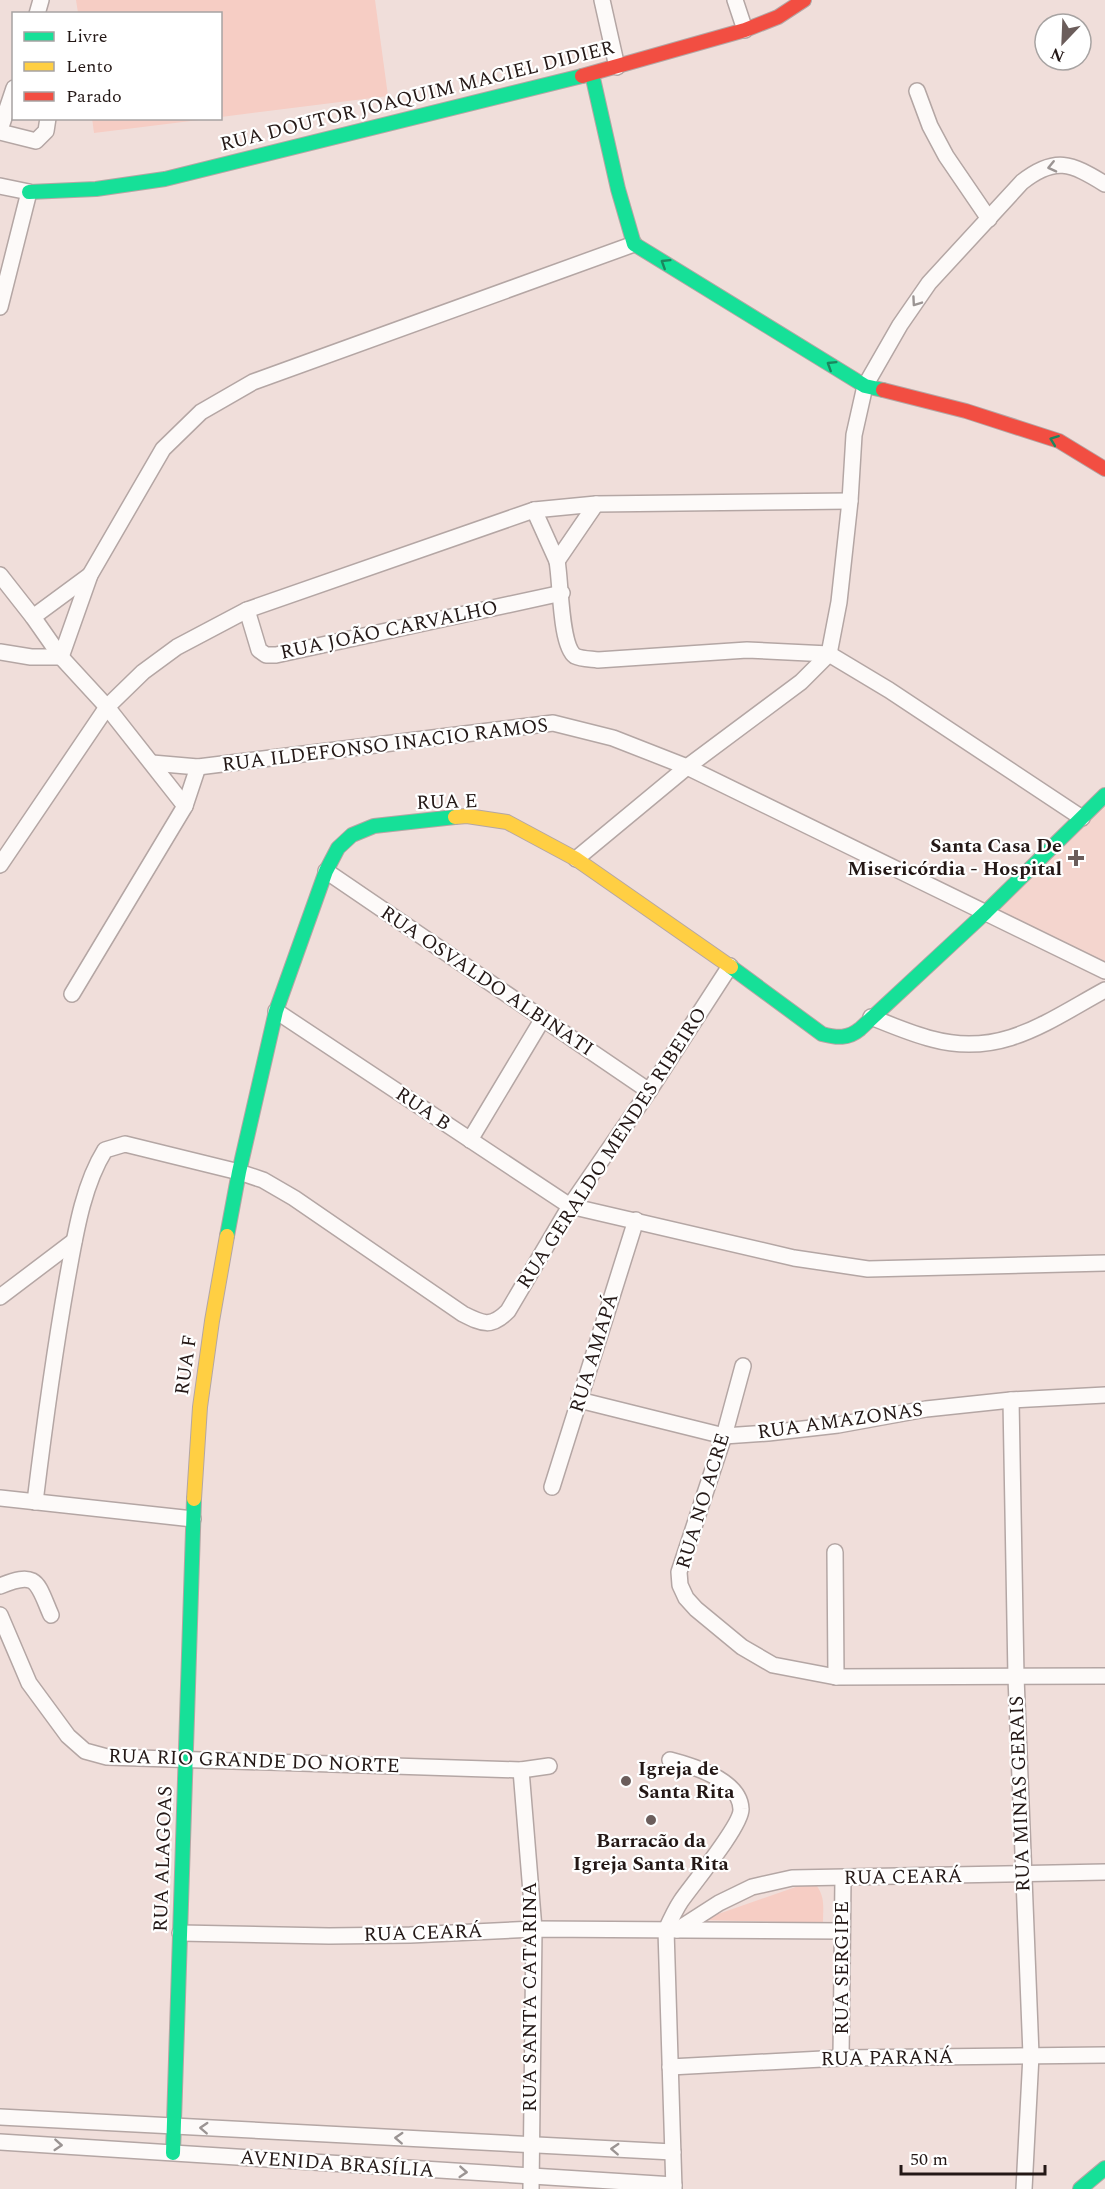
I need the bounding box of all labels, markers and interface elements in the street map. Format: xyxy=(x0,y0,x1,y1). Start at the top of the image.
legend xyxy=(12,12,222,120)
north arrow xyxy=(1033,12,1093,72)
text: Livre xyxy=(66,23,108,50)
street label: RUA DOUTOR JOAQUIM MACIEL DIDIER xyxy=(217,32,618,160)
text: N xyxy=(1047,41,1068,68)
text: Lento xyxy=(66,53,113,80)
text: Parado xyxy=(66,83,122,110)
one-way arrow xyxy=(1047,159,1057,172)
one-way arrow xyxy=(661,258,671,270)
one-way arrow xyxy=(912,296,923,307)
one-way arrow xyxy=(827,360,837,372)
one-way arrow xyxy=(1049,435,1060,448)
street label: RUA JOÃO CARVALHO xyxy=(277,592,501,668)
street label: RUA ILDEFONSO INACIO RAMOS xyxy=(220,710,550,780)
street label: RUA E xyxy=(416,786,478,818)
place label: Santa Casa De Misericórdia - Hospital xyxy=(847,831,1062,884)
marker: Santa Casa De Misericórdia - Hospital xyxy=(1067,849,1085,867)
street label: RUA OSVALDO ALBINATI xyxy=(374,898,600,1064)
street label: RUA GERALDO MENDES RIBEIRO xyxy=(509,1001,715,1295)
street label: RUA B xyxy=(389,1079,457,1139)
street label: RUA AMAPÁ xyxy=(562,1290,626,1416)
street label: RUA F xyxy=(167,1333,205,1397)
street label: RUA AMAZONAS xyxy=(755,1395,925,1447)
street label: RUA NO ACRE xyxy=(668,1429,738,1573)
street label: RUA MINAS GERAIS xyxy=(1002,1695,1038,1893)
street label: RUA RIO GRANDE DO NORTE xyxy=(108,1741,400,1781)
place label: Igreja de Santa Rita xyxy=(638,1754,735,1807)
marker: Igreja de Santa Rita xyxy=(619,1774,633,1788)
street label: RUA ALAGOAS xyxy=(145,1785,181,1933)
marker: Barracão da Igreja Santa Rita xyxy=(644,1813,658,1827)
place label: Barracão da Igreja Santa Rita xyxy=(573,1826,730,1879)
street label: RUA CEARÁ xyxy=(843,1861,963,1893)
street label: RUA SANTA CATARINA xyxy=(515,1882,545,2112)
street label: RUA SERGIPE xyxy=(827,1901,857,2035)
street label: RUA CEARÁ xyxy=(363,1916,483,1950)
street label: RUA PARANÁ xyxy=(820,2042,954,2074)
one-way arrow xyxy=(200,2122,209,2135)
one-way arrow xyxy=(394,2132,403,2145)
scale bar xyxy=(901,2138,1045,2176)
one-way arrow xyxy=(54,2139,63,2152)
street label: AVENIDA BRASÍLIA xyxy=(239,2142,435,2186)
one-way arrow xyxy=(610,2143,619,2156)
text: 50 m xyxy=(910,2146,948,2173)
one-way arrow xyxy=(458,2165,467,2178)

